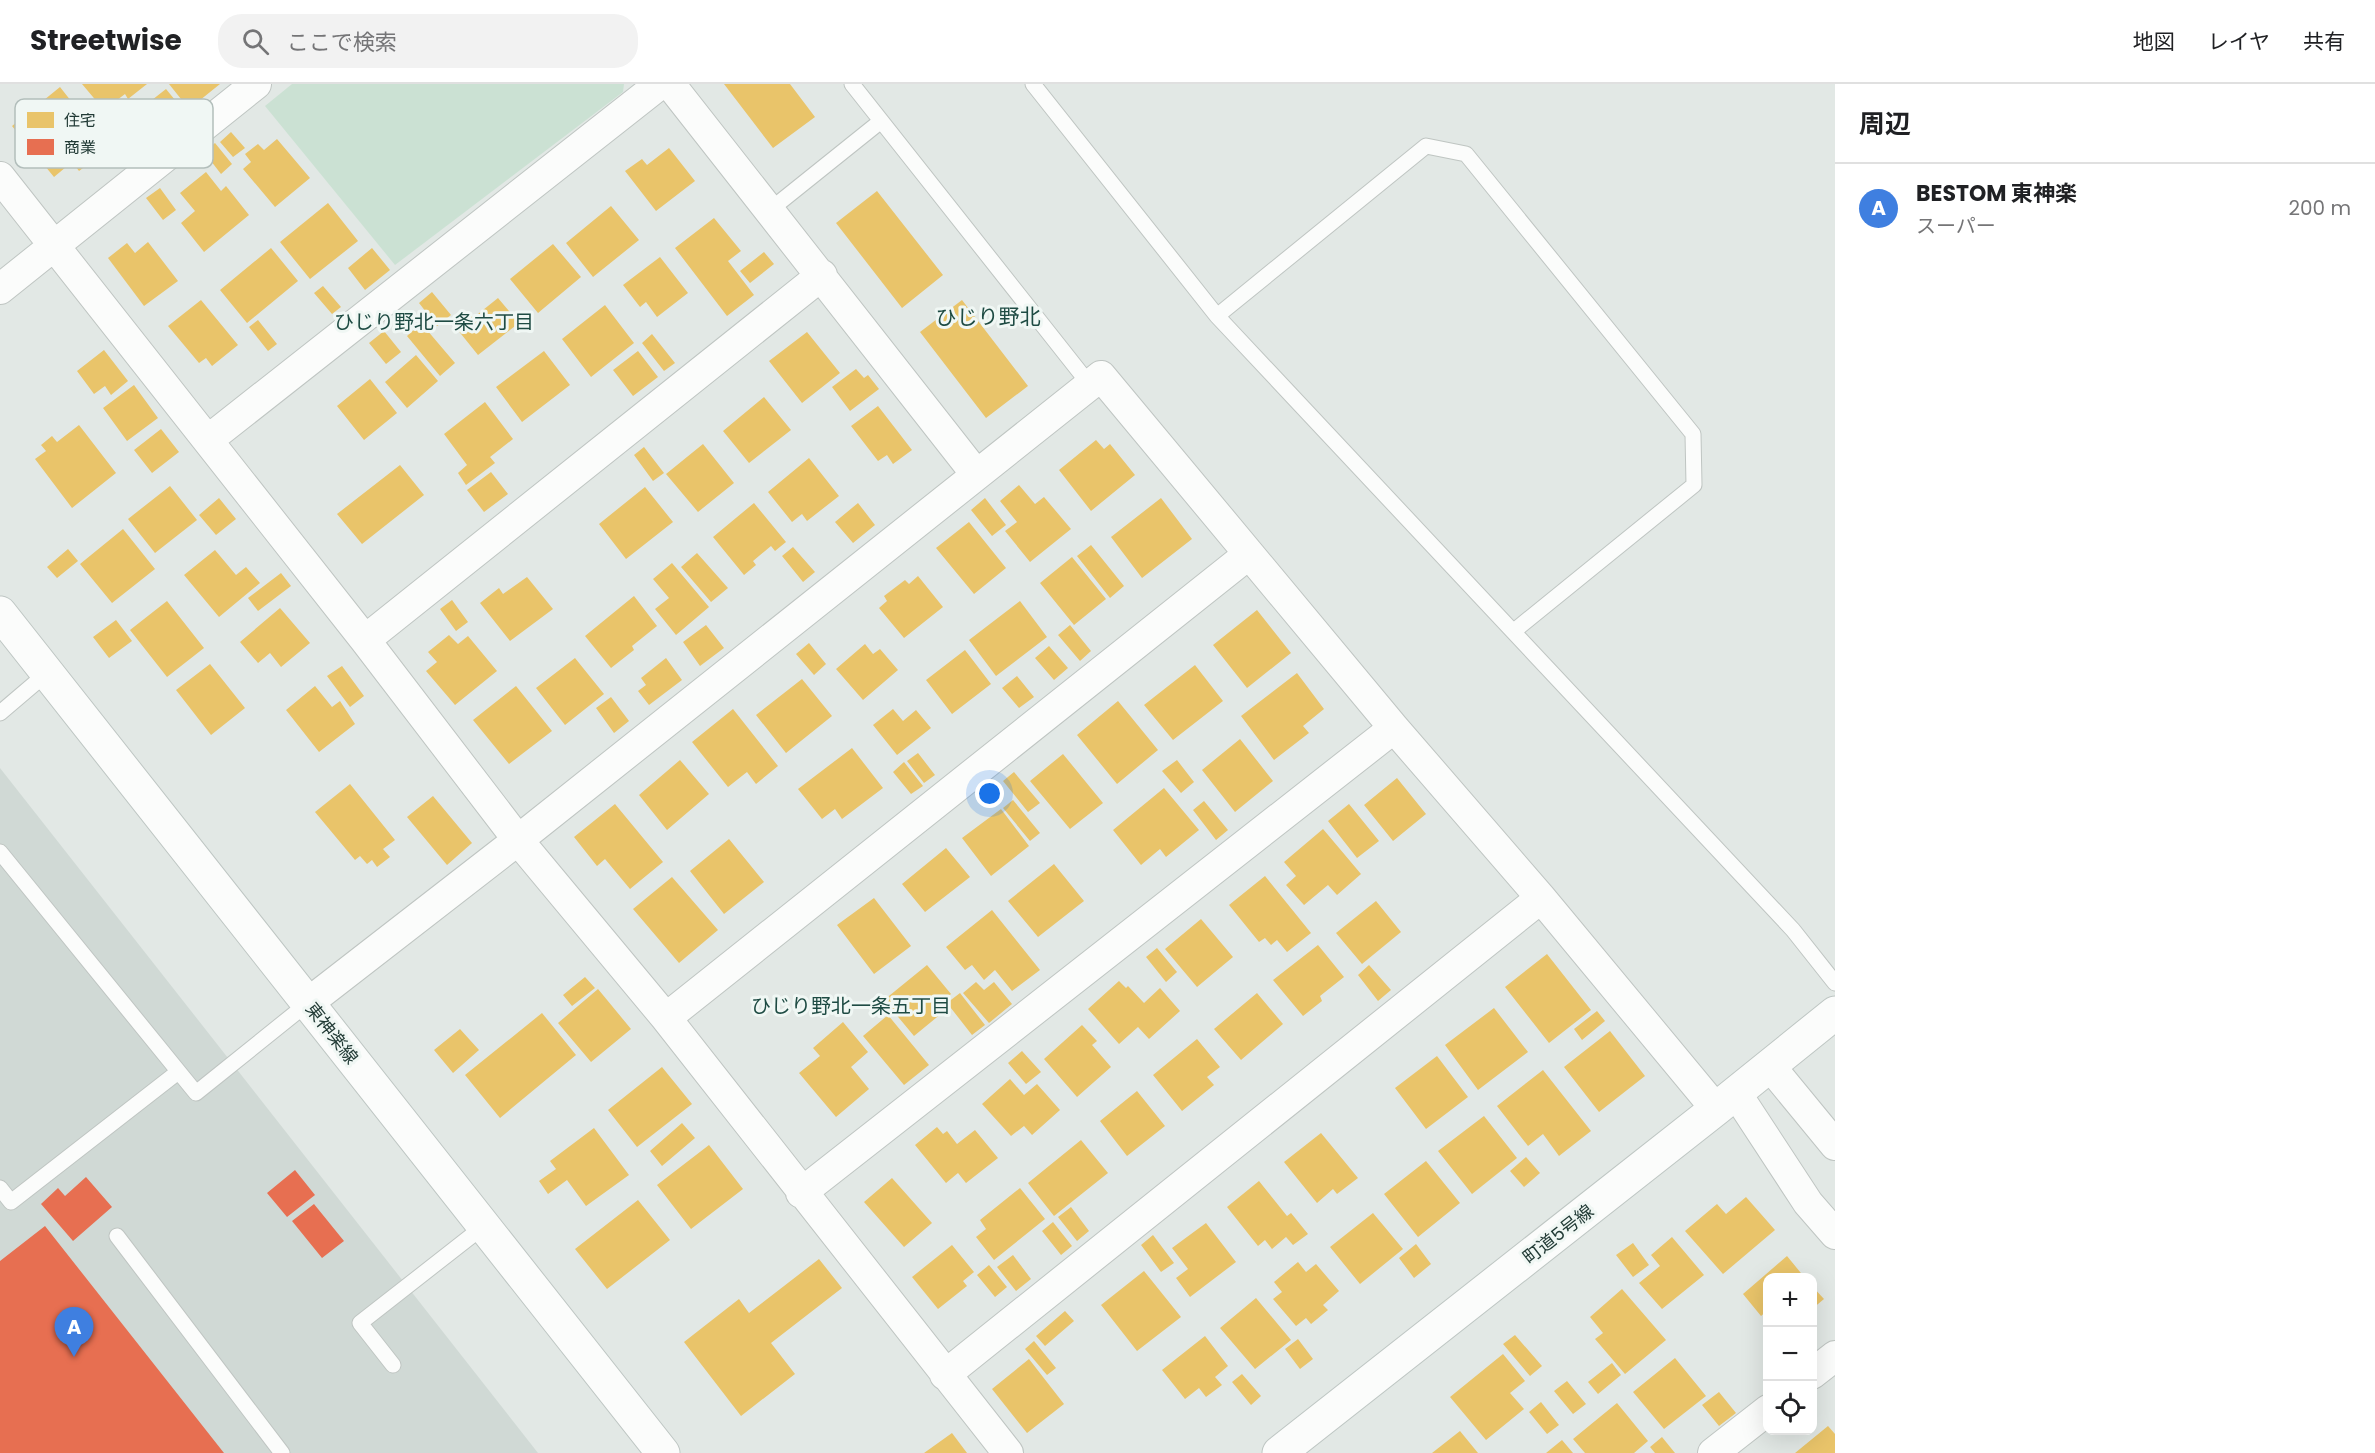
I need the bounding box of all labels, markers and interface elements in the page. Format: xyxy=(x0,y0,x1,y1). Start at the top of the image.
search box xyxy=(218,14,638,68)
text: Streetwise xyxy=(30,21,182,60)
icon: search xyxy=(239,25,272,58)
text: ここで検索 xyxy=(287,27,397,58)
text: 地図 xyxy=(2133,27,2175,56)
text: レイヤ xyxy=(2208,27,2270,56)
text: 共有 xyxy=(2303,27,2345,56)
legend xyxy=(15,99,213,168)
text: 周辺 xyxy=(1859,106,1911,142)
text: 住宅 xyxy=(64,109,96,132)
text: 商業 xyxy=(64,136,96,159)
text: BESTOM 東神楽 xyxy=(1916,178,2077,209)
text: A xyxy=(1871,194,1886,222)
text: 200 m xyxy=(2288,194,2351,222)
text: スーパー xyxy=(1916,212,1996,240)
district label: ひじり野北 xyxy=(936,302,1041,331)
district label: ひじり野北一条六丁目 xyxy=(334,308,534,336)
your location xyxy=(975,779,1004,808)
district label: ひじり野北一条五丁目 xyxy=(751,992,951,1020)
street label: 東神楽線 xyxy=(300,997,364,1069)
street label: 町道5号線 xyxy=(1517,1199,1599,1269)
map controls xyxy=(1763,1273,1817,1435)
button: + xyxy=(1763,1273,1817,1327)
pin: A xyxy=(54,1308,94,1357)
button: − xyxy=(1763,1327,1817,1381)
button: locate xyxy=(1763,1381,1817,1435)

